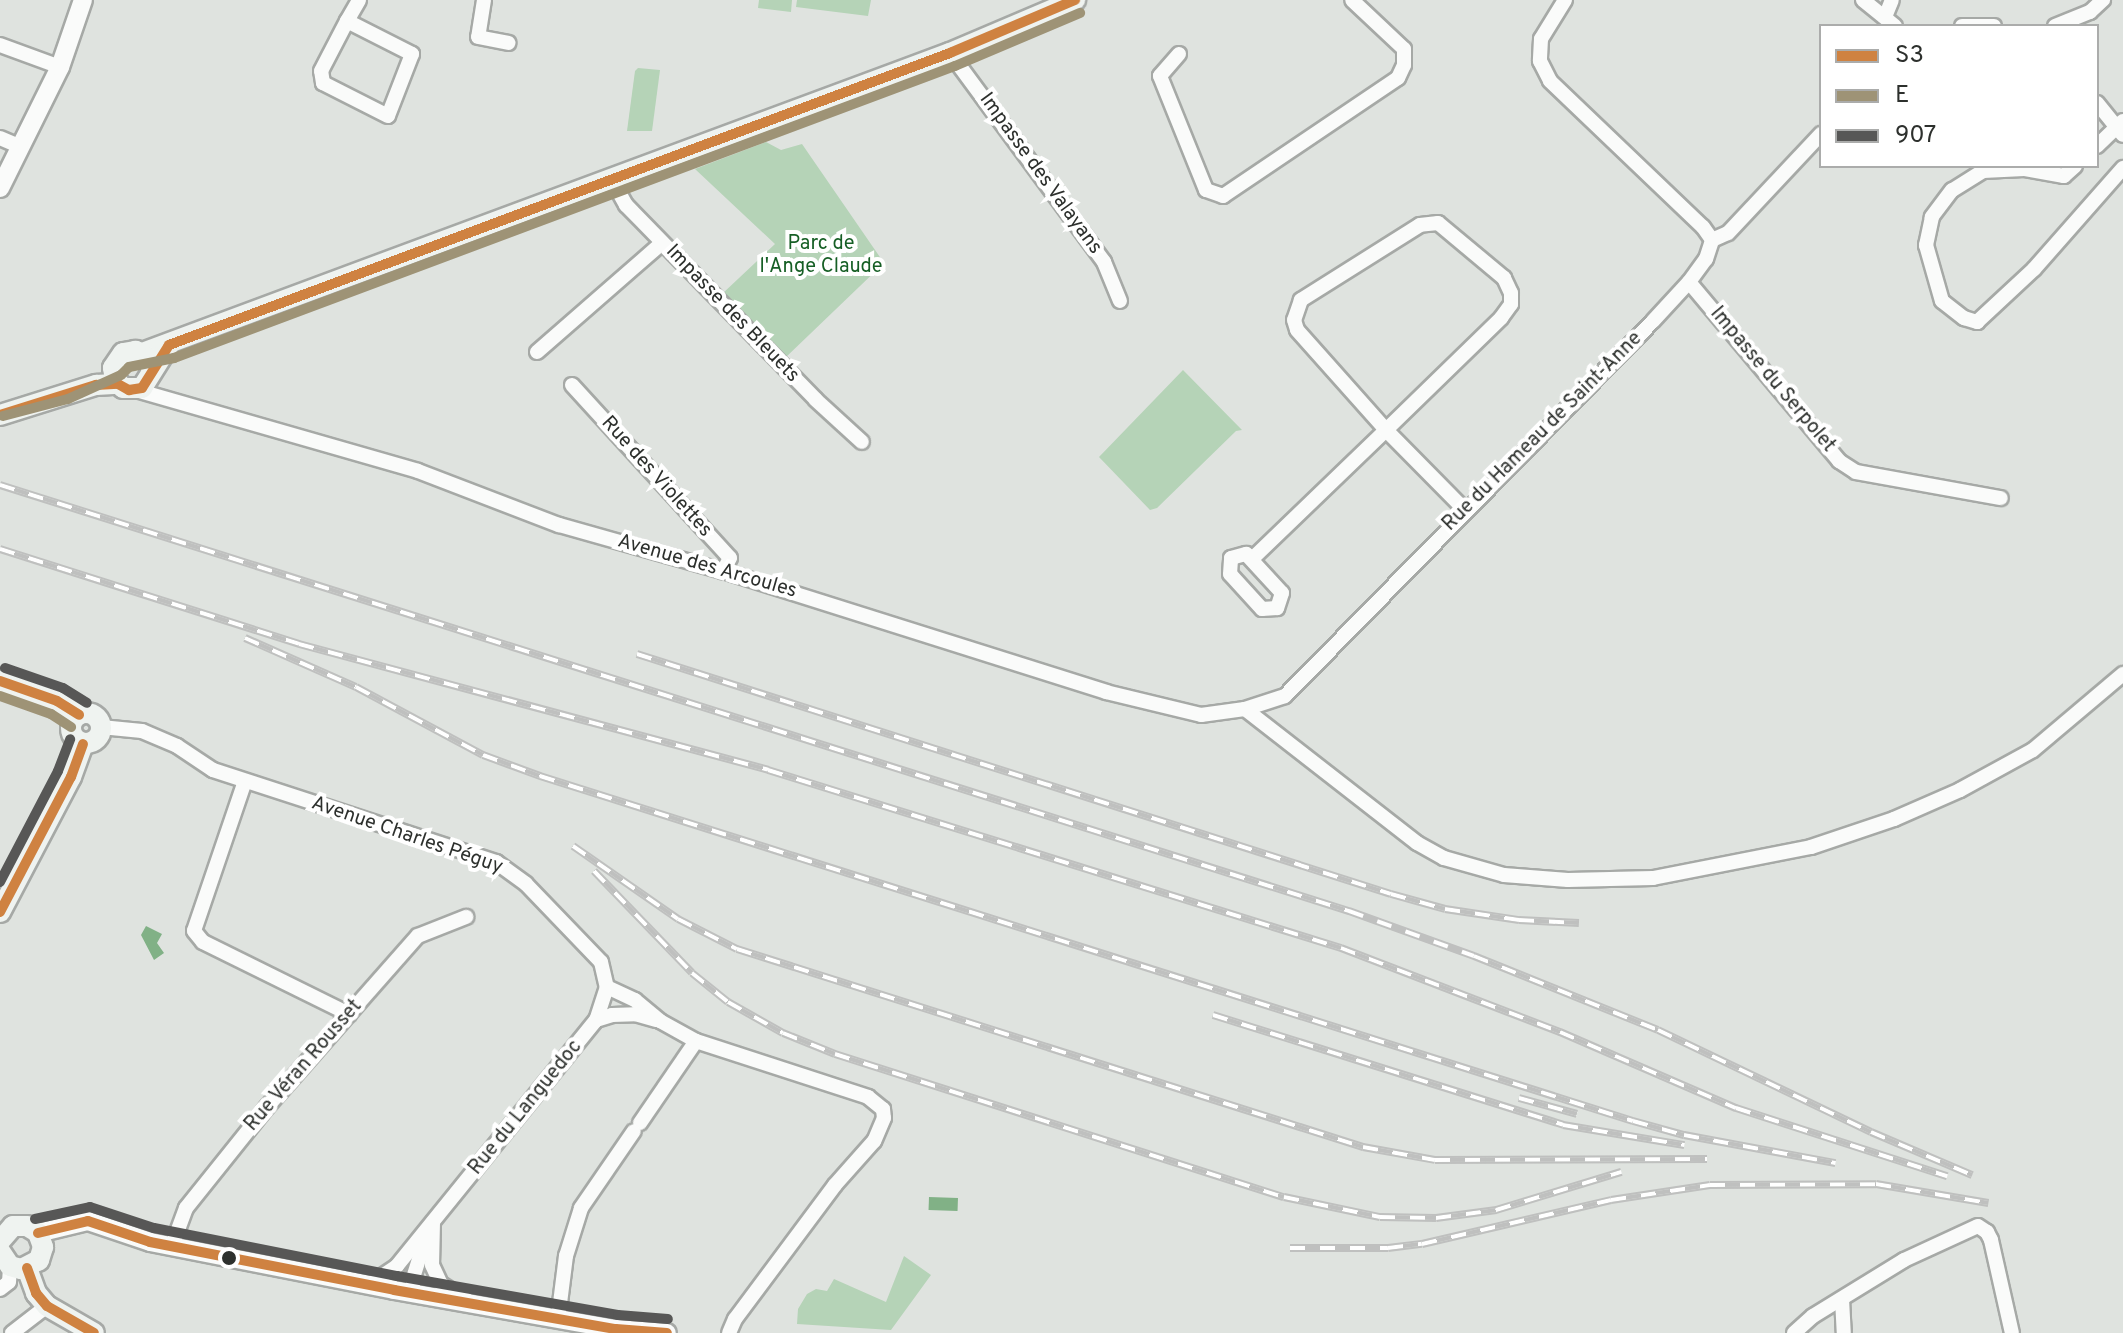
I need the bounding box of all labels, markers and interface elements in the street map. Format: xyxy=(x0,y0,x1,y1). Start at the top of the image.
legend xyxy=(1819,24,2099,168)
text: S3 xyxy=(1895,41,1924,71)
text: E xyxy=(1895,81,1909,111)
street label: Impasse des Valayans xyxy=(973,88,1107,260)
text: 907 xyxy=(1895,121,1936,151)
park label: Parc de l'Ange Claude xyxy=(759,233,883,280)
street label: Impasse des Bleuets xyxy=(660,240,804,388)
street label: Impasse du Serpolet xyxy=(1704,302,1840,458)
street label: Rue du Hameau de Saint-Anne xyxy=(1438,327,1648,537)
street label: Rue des Violettes xyxy=(595,411,717,543)
street label: Avenue des Arcoules xyxy=(614,530,800,604)
street label: Avenue Charles Péguy xyxy=(308,792,506,880)
street label: Rue Véran Rousset xyxy=(240,995,368,1137)
street label: Rue du Languedoc xyxy=(464,1036,588,1180)
unlabelled marker xyxy=(221,1250,237,1266)

